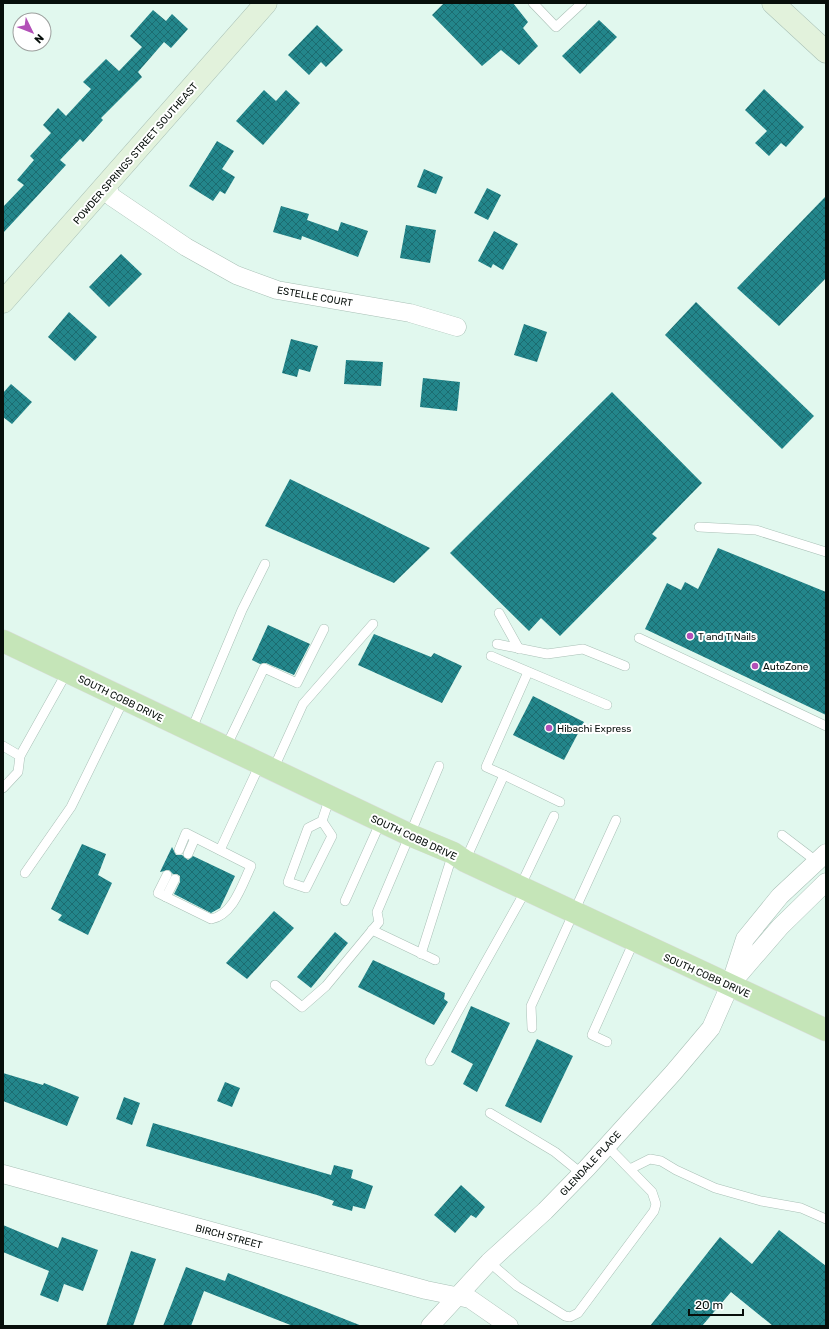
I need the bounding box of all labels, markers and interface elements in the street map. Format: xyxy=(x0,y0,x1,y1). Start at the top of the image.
north arrow xyxy=(12,12,52,52)
text: N xyxy=(31,31,46,46)
street label: POWDER SPRINGS STREET SOUTHEAST xyxy=(71,80,201,227)
street label: ESTELLE COURT xyxy=(276,284,354,310)
marker: T and T Nails xyxy=(685,631,695,641)
place label: T and T Nails xyxy=(698,631,756,643)
marker: AutoZone xyxy=(750,661,760,671)
place label: AutoZone xyxy=(763,661,809,673)
street label: SOUTH COBB DRIVE xyxy=(76,673,165,725)
marker: Hibachi Express xyxy=(544,723,554,733)
place label: Hibachi Express xyxy=(557,723,631,735)
street label: SOUTH COBB DRIVE xyxy=(369,813,458,863)
street label: SOUTH COBB DRIVE xyxy=(661,951,752,1000)
street label: GLENDALE PLACE xyxy=(558,1129,624,1199)
street label: BIRCH STREET xyxy=(194,1222,264,1252)
scale bar xyxy=(689,1291,743,1317)
text: 20 m xyxy=(695,1298,723,1312)

